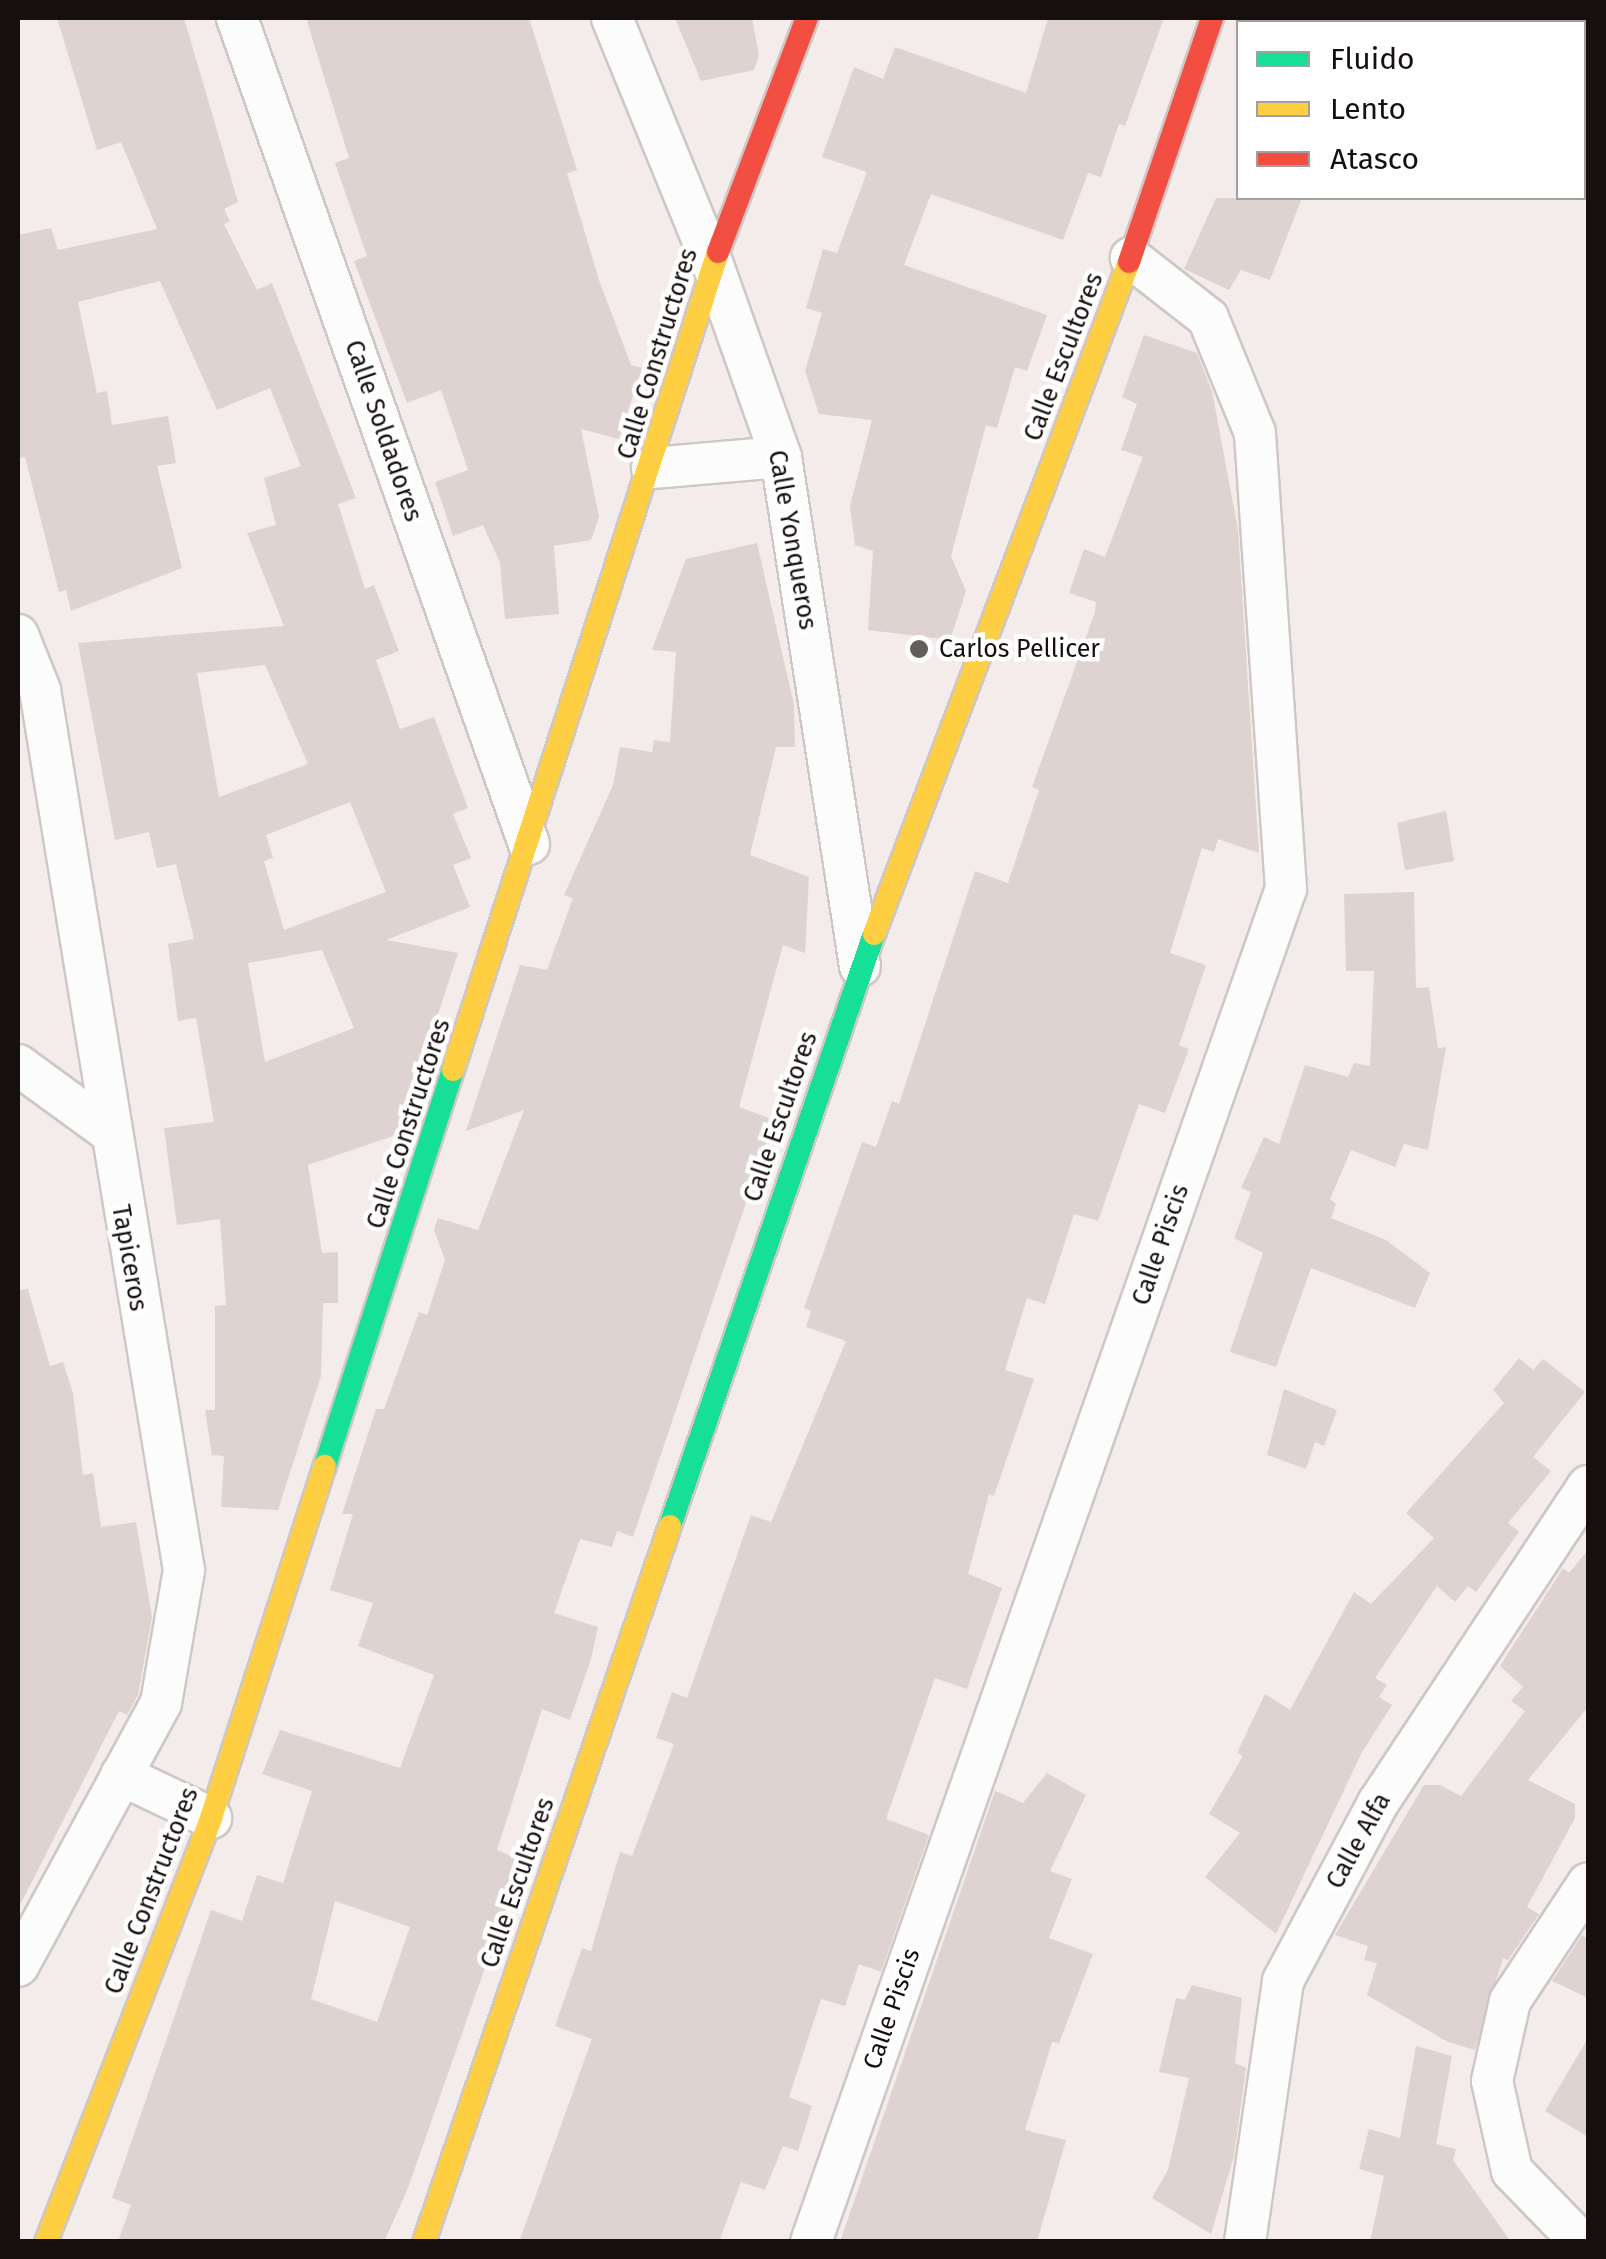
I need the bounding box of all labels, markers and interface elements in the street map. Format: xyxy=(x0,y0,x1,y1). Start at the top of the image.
legend xyxy=(1236,20,1586,200)
text: Fluido xyxy=(1330,41,1415,77)
text: Lento xyxy=(1330,91,1406,127)
text: Atasco xyxy=(1330,141,1419,177)
street label: Calle Constructores xyxy=(612,245,704,463)
street label: Calle Escultores xyxy=(1018,269,1110,445)
street label: Calle Soldadores xyxy=(338,336,428,526)
street label: Calle Yonqueros xyxy=(761,448,823,632)
place label: Carlos Pellicer xyxy=(939,634,1100,664)
marker: Carlos Pellicer xyxy=(908,638,930,660)
street label: Calle Constructores xyxy=(361,1015,457,1233)
street label: Calle Escultores xyxy=(738,1028,824,1206)
street label: Calle Piscis xyxy=(1126,1181,1196,1309)
street label: Tapiceros xyxy=(105,1202,153,1314)
street label: Calle Constructores xyxy=(99,1783,205,1999)
street label: Calle Alfa xyxy=(1320,1788,1398,1894)
street label: Calle Escultores xyxy=(475,1794,561,1972)
street label: Calle Piscis xyxy=(857,1945,927,2073)

